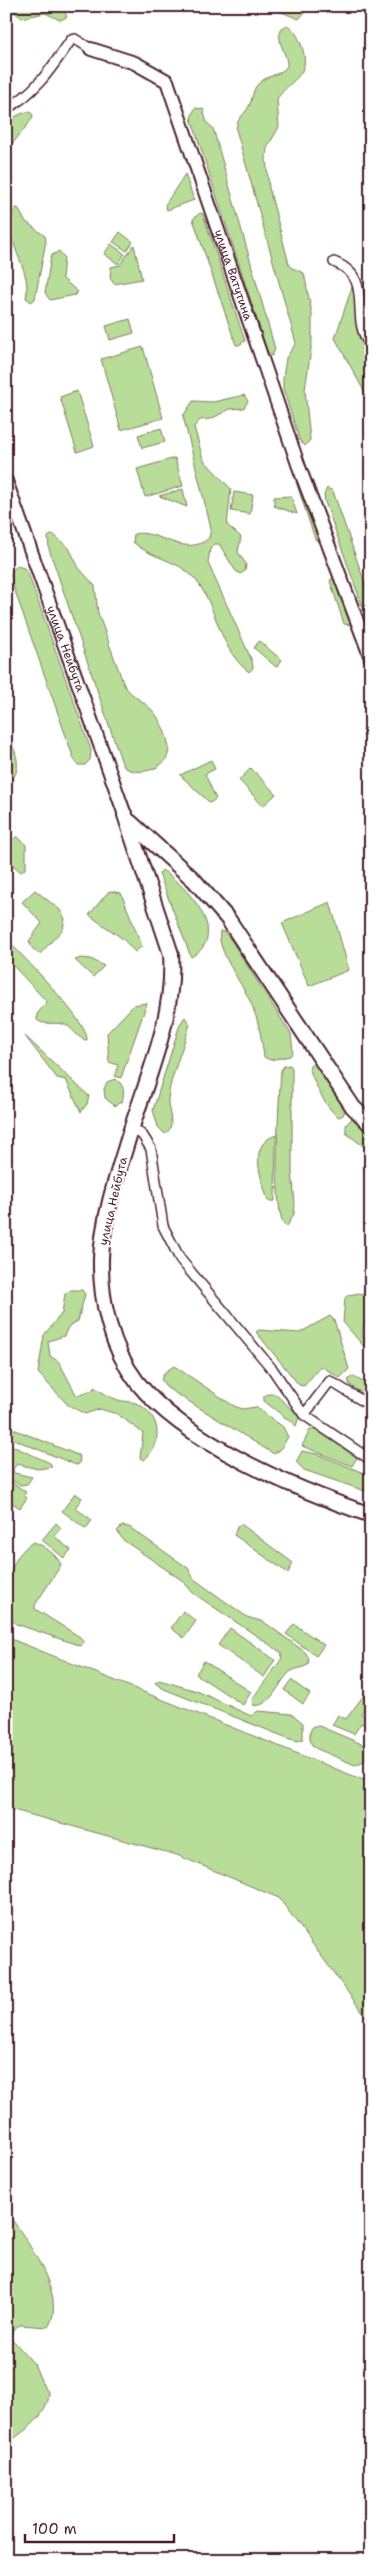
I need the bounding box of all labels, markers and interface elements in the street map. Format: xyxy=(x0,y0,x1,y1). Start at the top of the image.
street label: улица Ватутина xyxy=(210,227,257,323)
street label: улица Нейбута xyxy=(43,603,89,694)
street label: улица Нейбута xyxy=(95,1155,131,1247)
scale bar xyxy=(25,2511,174,2543)
text: 100 m xyxy=(32,2519,77,2539)

